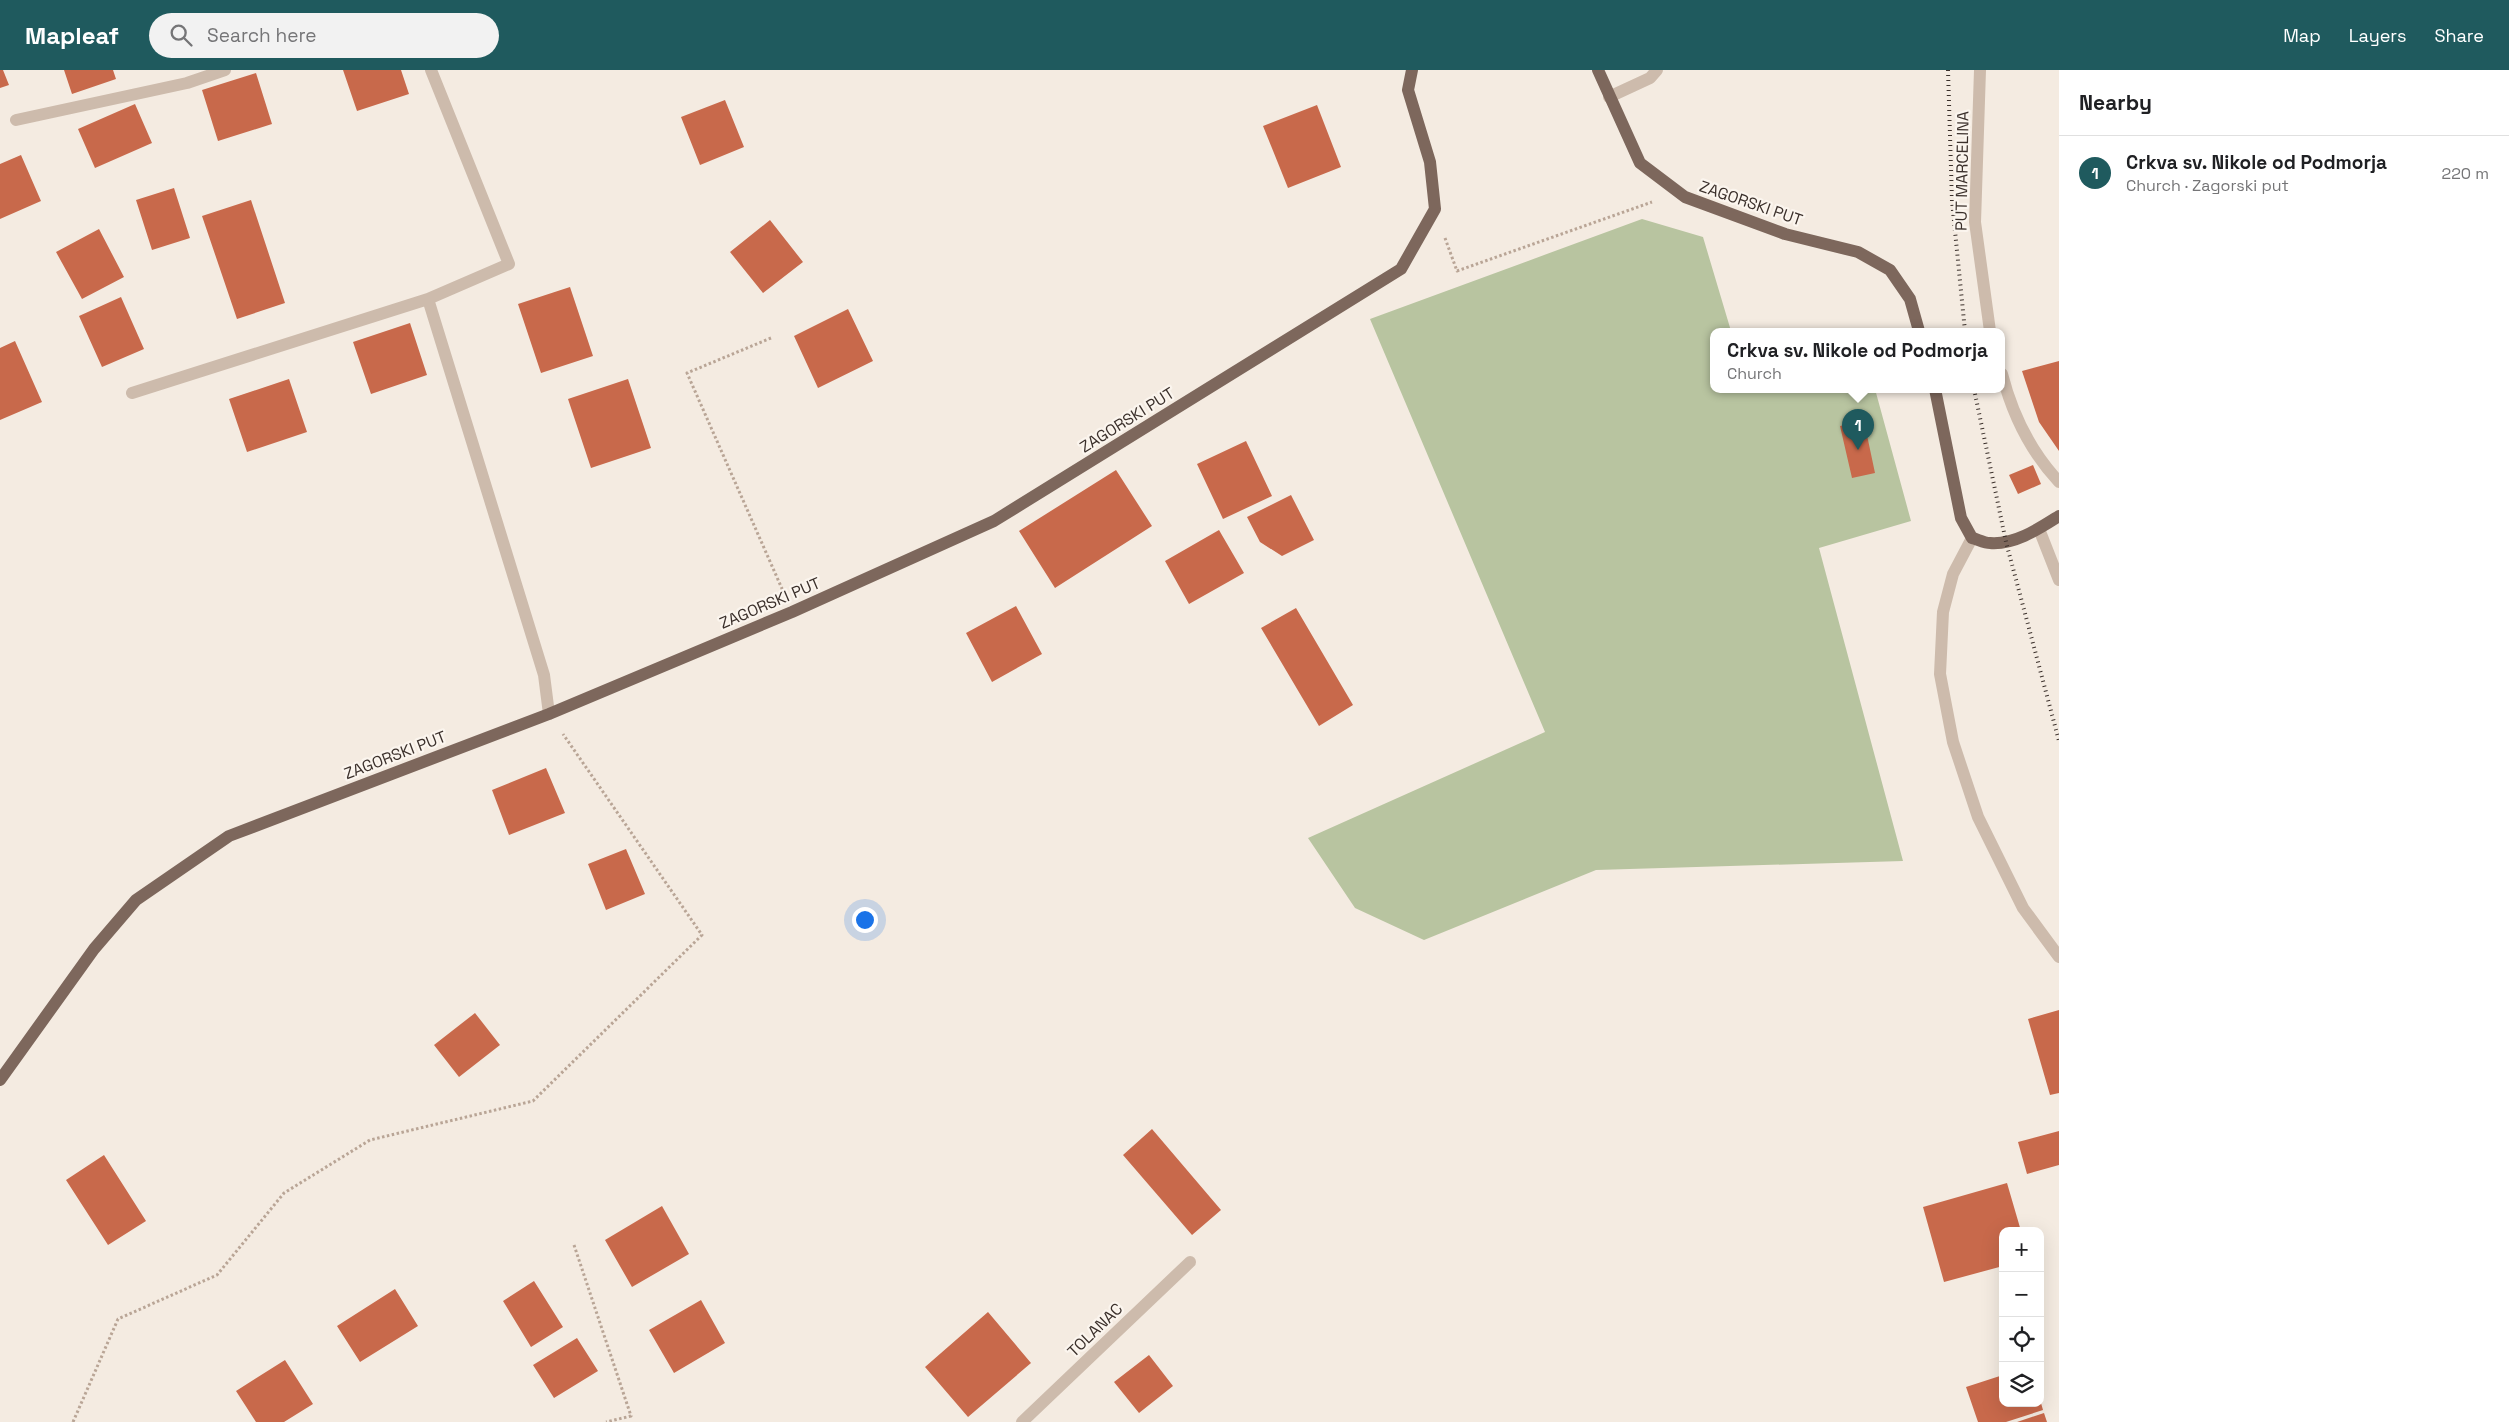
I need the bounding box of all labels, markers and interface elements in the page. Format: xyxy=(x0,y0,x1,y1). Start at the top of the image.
search box xyxy=(149,13,499,58)
text: Mapleaf xyxy=(25,20,119,51)
icon: search xyxy=(167,21,195,49)
text: Search here xyxy=(207,23,317,48)
text: Map xyxy=(2283,24,2321,47)
text: Layers xyxy=(2349,24,2406,47)
text: Share xyxy=(2434,24,2484,47)
text: Nearby xyxy=(2079,89,2152,116)
street label: PUT MARCELINA xyxy=(1950,111,1974,231)
text: Crkva sv. Nikole od Podmorja xyxy=(2126,150,2387,175)
text: 1 xyxy=(2091,163,2099,184)
text: 220 m xyxy=(2442,163,2489,184)
text: Church · Zagorski put xyxy=(2126,175,2289,196)
street label: ZAGORSKI PUT xyxy=(1697,176,1805,230)
popup xyxy=(1710,328,2005,393)
text: Crkva sv. Nikole od Podmorja xyxy=(1727,338,1988,363)
text: Church xyxy=(1727,363,1782,384)
street label: ZAGORSKI PUT xyxy=(1076,383,1178,457)
pin: 1 xyxy=(1842,409,1874,450)
street label: ZAGORSKI PUT xyxy=(716,572,824,634)
street label: ZAGORSKI PUT xyxy=(341,726,449,784)
your location xyxy=(852,907,878,933)
map controls xyxy=(1999,1227,2044,1407)
button: + xyxy=(1999,1227,2044,1272)
button: − xyxy=(1999,1272,2044,1317)
street label: TOLANAC xyxy=(1063,1298,1127,1362)
button: locate xyxy=(1999,1317,2044,1362)
button: layers xyxy=(1999,1362,2044,1407)

